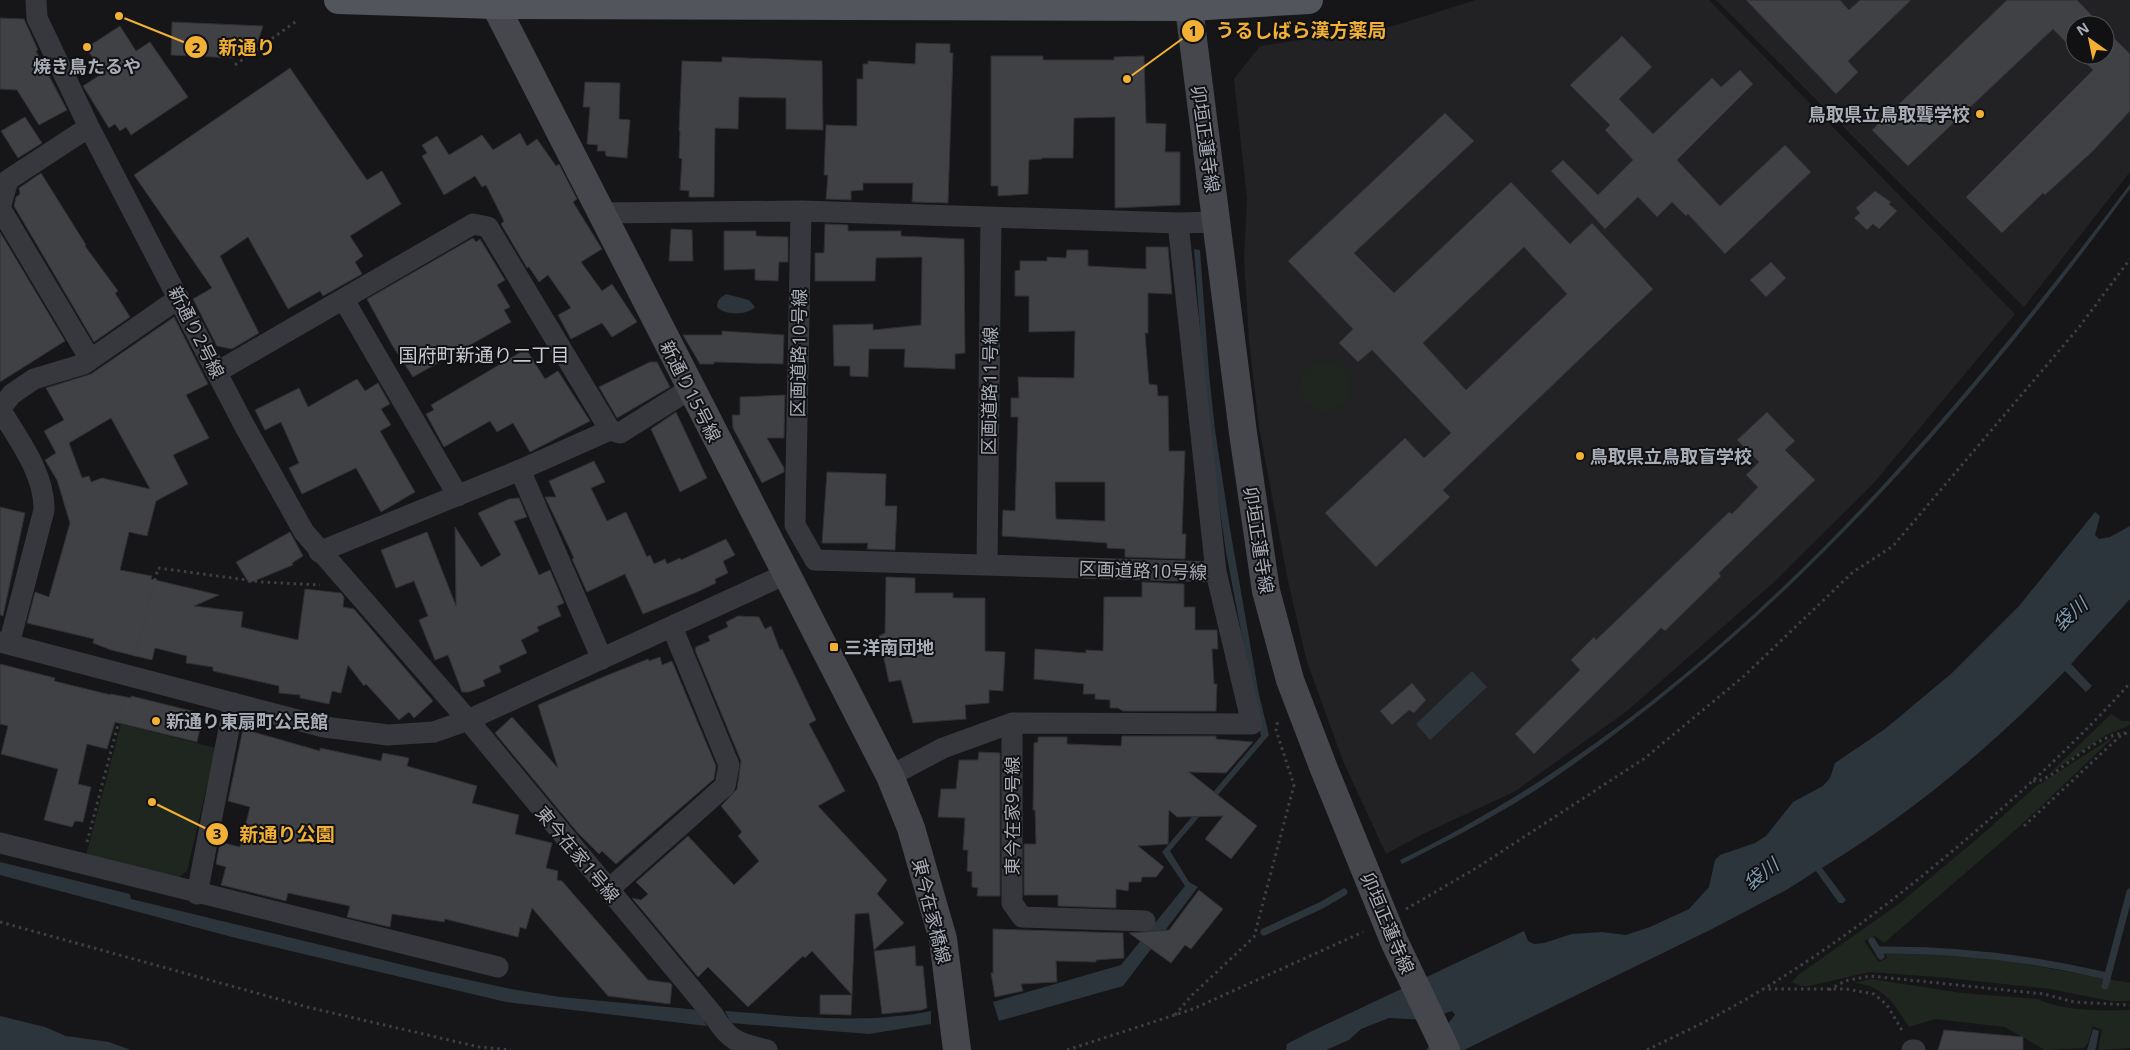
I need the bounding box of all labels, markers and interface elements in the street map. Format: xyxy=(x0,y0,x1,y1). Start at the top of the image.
callout: うるしばら漢方薬局 xyxy=(1181,14,1397,48)
north arrow xyxy=(2065,15,2115,65)
text: うるしばら漢方薬局 xyxy=(1215,17,1387,43)
text: N xyxy=(2073,18,2093,40)
text: 1 xyxy=(1189,20,1197,40)
callout: 新通り xyxy=(183,30,285,64)
text: 新通り xyxy=(218,34,276,60)
text: 2 xyxy=(192,37,201,57)
marker: 焼き鳥たるや xyxy=(81,41,93,53)
place label: 焼き鳥たるや xyxy=(33,54,141,78)
street label: 卯垣正蓮寺線 xyxy=(1187,84,1225,194)
place label: 鳥取県立鳥取聾学校 xyxy=(1808,102,1970,126)
marker: 鳥取県立鳥取聾学校 xyxy=(1974,108,1986,120)
street label: 新通り2号線 xyxy=(164,282,230,382)
street label: 区画道路10号線 xyxy=(785,289,811,417)
street label: 区画道路11号線 xyxy=(976,327,1002,455)
street label: 新通り15号線 xyxy=(655,336,727,446)
district label: 国府町新通り二丁目 xyxy=(398,342,570,368)
place label: 鳥取県立鳥取盲学校 xyxy=(1590,444,1752,468)
marker: 鳥取県立鳥取盲学校 xyxy=(1574,450,1586,462)
street label: 卯垣正蓮寺線 xyxy=(1239,485,1279,595)
street label: 区画道路10号線 xyxy=(1078,556,1208,584)
water label: 袋川 xyxy=(2047,590,2094,636)
place label: 三洋南団地 xyxy=(844,635,934,659)
marker: 三洋南団地 xyxy=(828,641,840,653)
place label: 新通り東扇町公民館 xyxy=(166,709,328,733)
marker: 新通り東扇町公民館 xyxy=(150,715,162,727)
street label: 東今在家9号線 xyxy=(1000,757,1024,875)
street label: 東今在家1号線 xyxy=(531,801,625,907)
callout: 新通り公園 xyxy=(205,817,345,851)
text: 新通り公園 xyxy=(239,821,335,847)
text: 3 xyxy=(213,823,221,843)
water label: 袋川 xyxy=(1738,851,1786,896)
street label: 東今在家橋線 xyxy=(907,856,957,966)
street label: 卯垣正蓮寺線 xyxy=(1356,869,1420,977)

